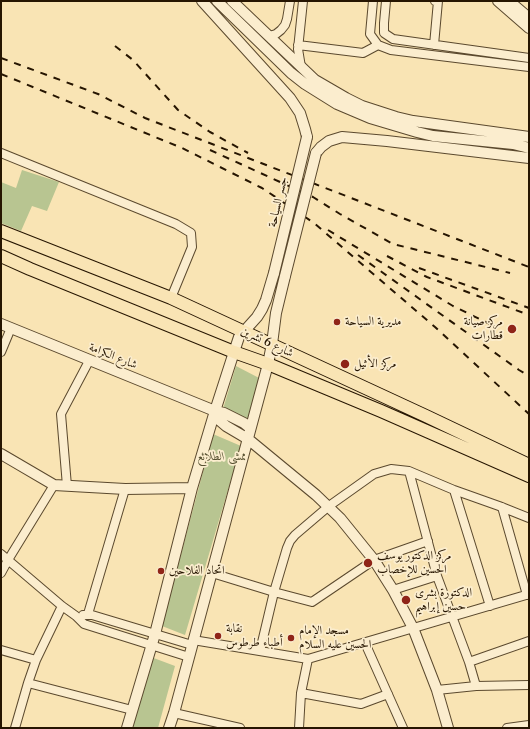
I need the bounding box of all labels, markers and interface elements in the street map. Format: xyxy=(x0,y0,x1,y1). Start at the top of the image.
street label: جسر السياحة xyxy=(265,175,291,229)
place label: مديرية السياحة xyxy=(345,315,402,329)
place label: مركز صيانة قطارات xyxy=(464,315,503,343)
marker: مديرية السياحة xyxy=(332,317,342,327)
marker: مركز صيانة قطارات xyxy=(506,323,518,335)
street label: شارع 6 تشرين xyxy=(238,324,296,360)
street label: شارع الكرامة xyxy=(87,340,139,372)
place label: مركز الأثيل xyxy=(354,357,396,371)
marker: مركز الأثيل xyxy=(339,358,351,370)
park label: ممشى الطلائع xyxy=(197,450,247,464)
place label: مركز الدكتور يوسف الحسين للإخصاب xyxy=(377,549,452,577)
marker: مركز الدكتور يوسف الحسين للإخصاب xyxy=(362,557,374,569)
place label: اتحاد الفلاحين xyxy=(169,564,225,578)
marker: اتحاد الفلاحين xyxy=(156,566,166,576)
place label: الدكتورة بشرى حسين إبراهيم xyxy=(415,586,472,614)
marker: الدكتورة بشرى حسين إبراهيم xyxy=(400,594,412,606)
place label: نقابة أطباء طرطوس xyxy=(226,622,283,650)
place label: مسجد الإمام الحسين عليه السلام xyxy=(299,624,371,652)
marker: نقابة أطباء طرطوس xyxy=(213,631,223,641)
marker: مسجد الإمام الحسين عليه السلام xyxy=(286,633,296,643)

